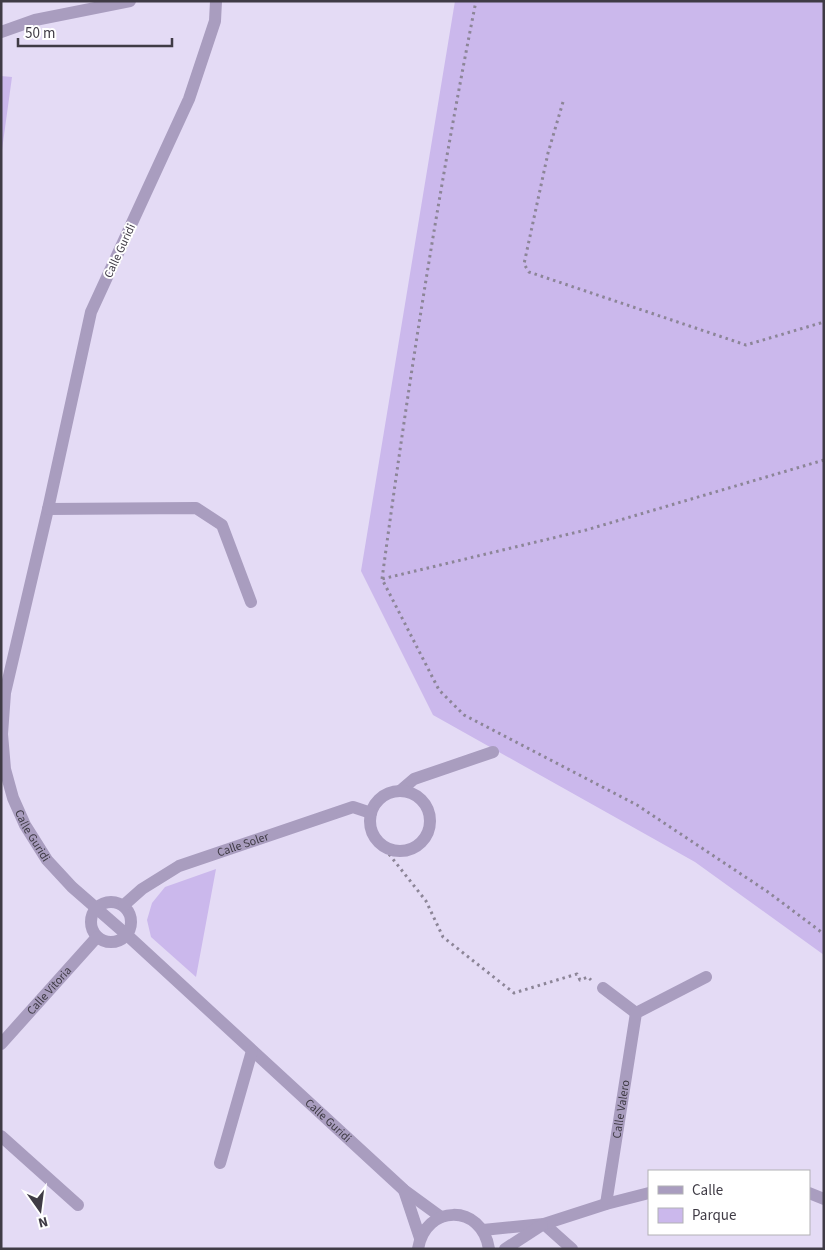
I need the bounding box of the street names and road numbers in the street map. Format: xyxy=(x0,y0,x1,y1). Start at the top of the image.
street label: Calle Guridi xyxy=(100,221,140,281)
street label: Calle Guridi xyxy=(11,807,55,865)
street label: Calle Soler xyxy=(215,827,272,861)
street label: Calle Vitoria xyxy=(23,962,75,1018)
street label: Calle Valero xyxy=(608,1079,634,1140)
street label: Calle Guridi xyxy=(301,1094,356,1146)

